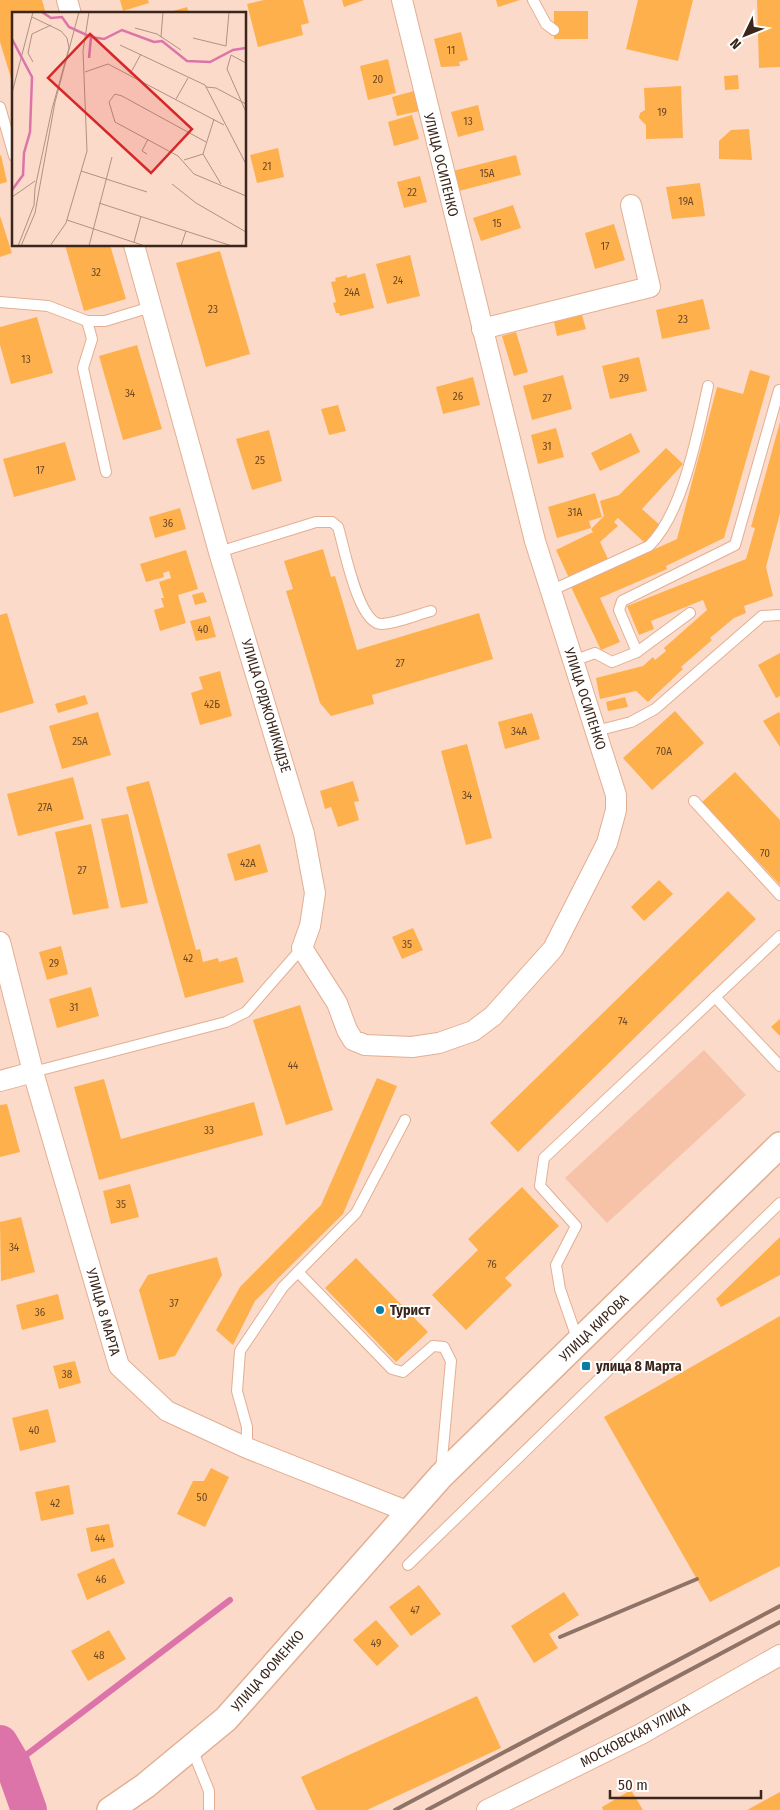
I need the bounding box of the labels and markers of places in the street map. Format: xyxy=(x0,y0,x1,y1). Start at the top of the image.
place label: Турист xyxy=(390,1302,431,1319)
marker: Турист xyxy=(374,1304,386,1316)
place label: улица 8 Марта xyxy=(595,1358,682,1375)
marker: улица 8 Марта xyxy=(580,1360,592,1372)

